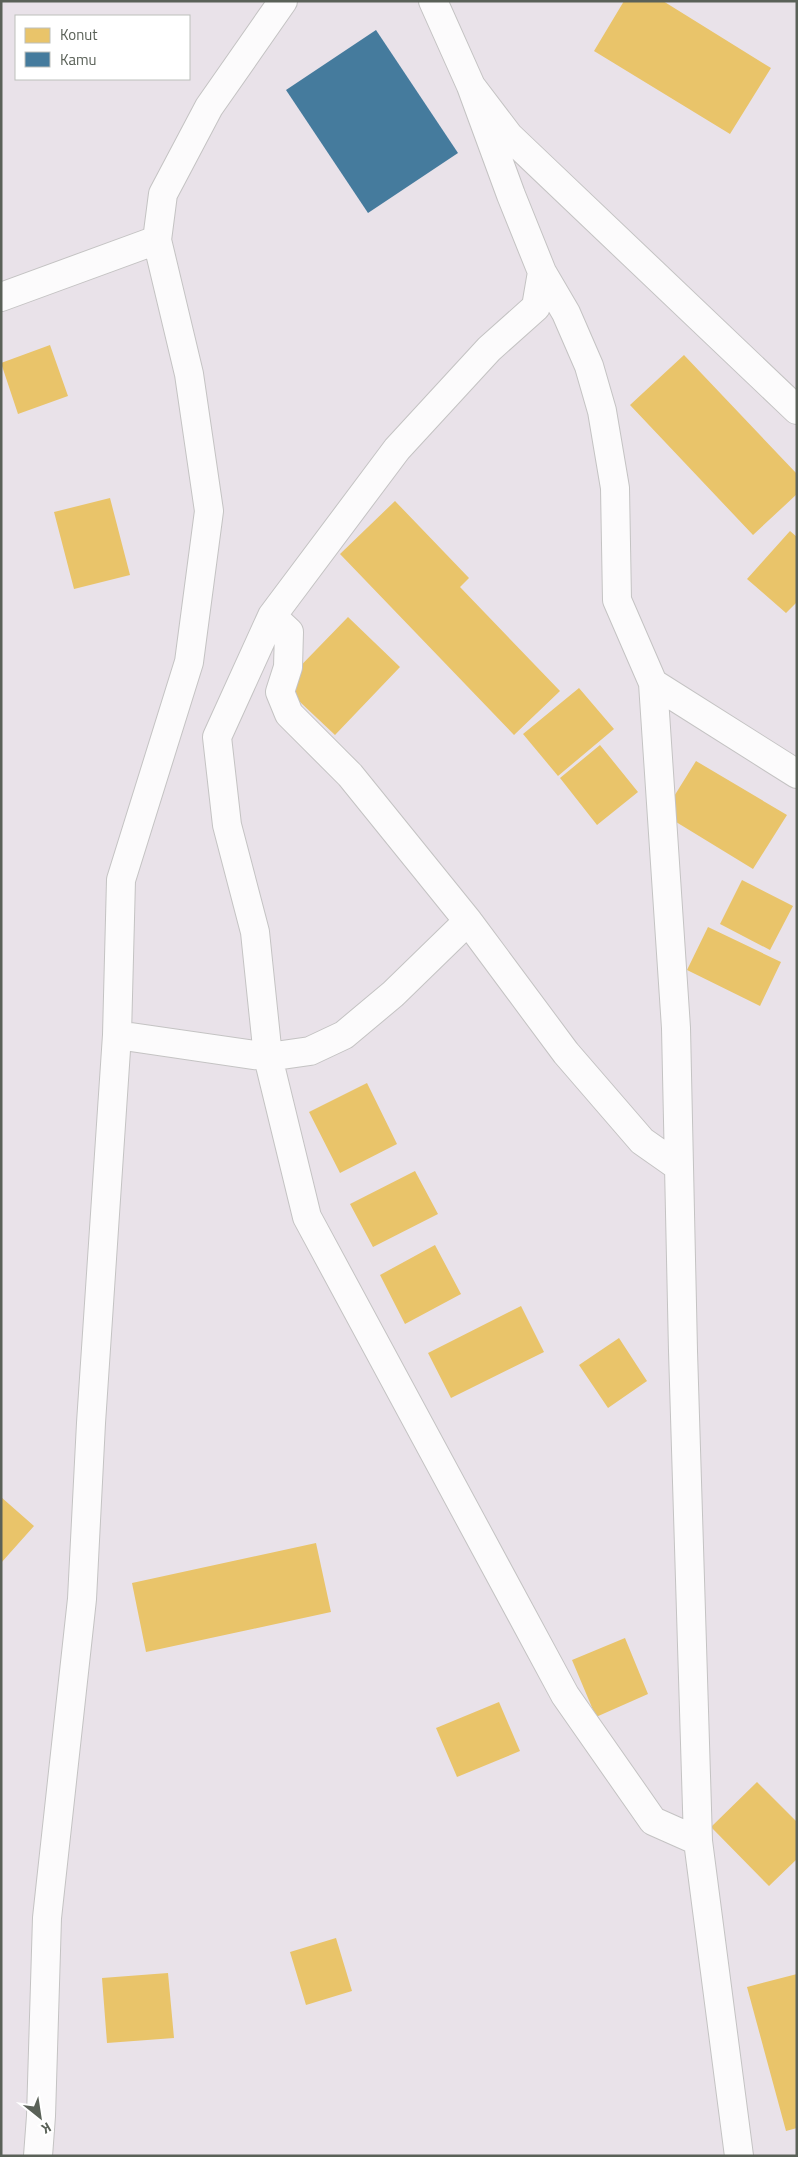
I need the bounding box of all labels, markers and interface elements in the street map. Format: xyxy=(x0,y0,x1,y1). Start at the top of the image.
legend xyxy=(15,15,190,80)
text: Konut xyxy=(60,23,98,46)
text: Kamu xyxy=(60,48,97,71)
north arrow xyxy=(15,2092,65,2142)
text: K xyxy=(37,2118,56,2140)

